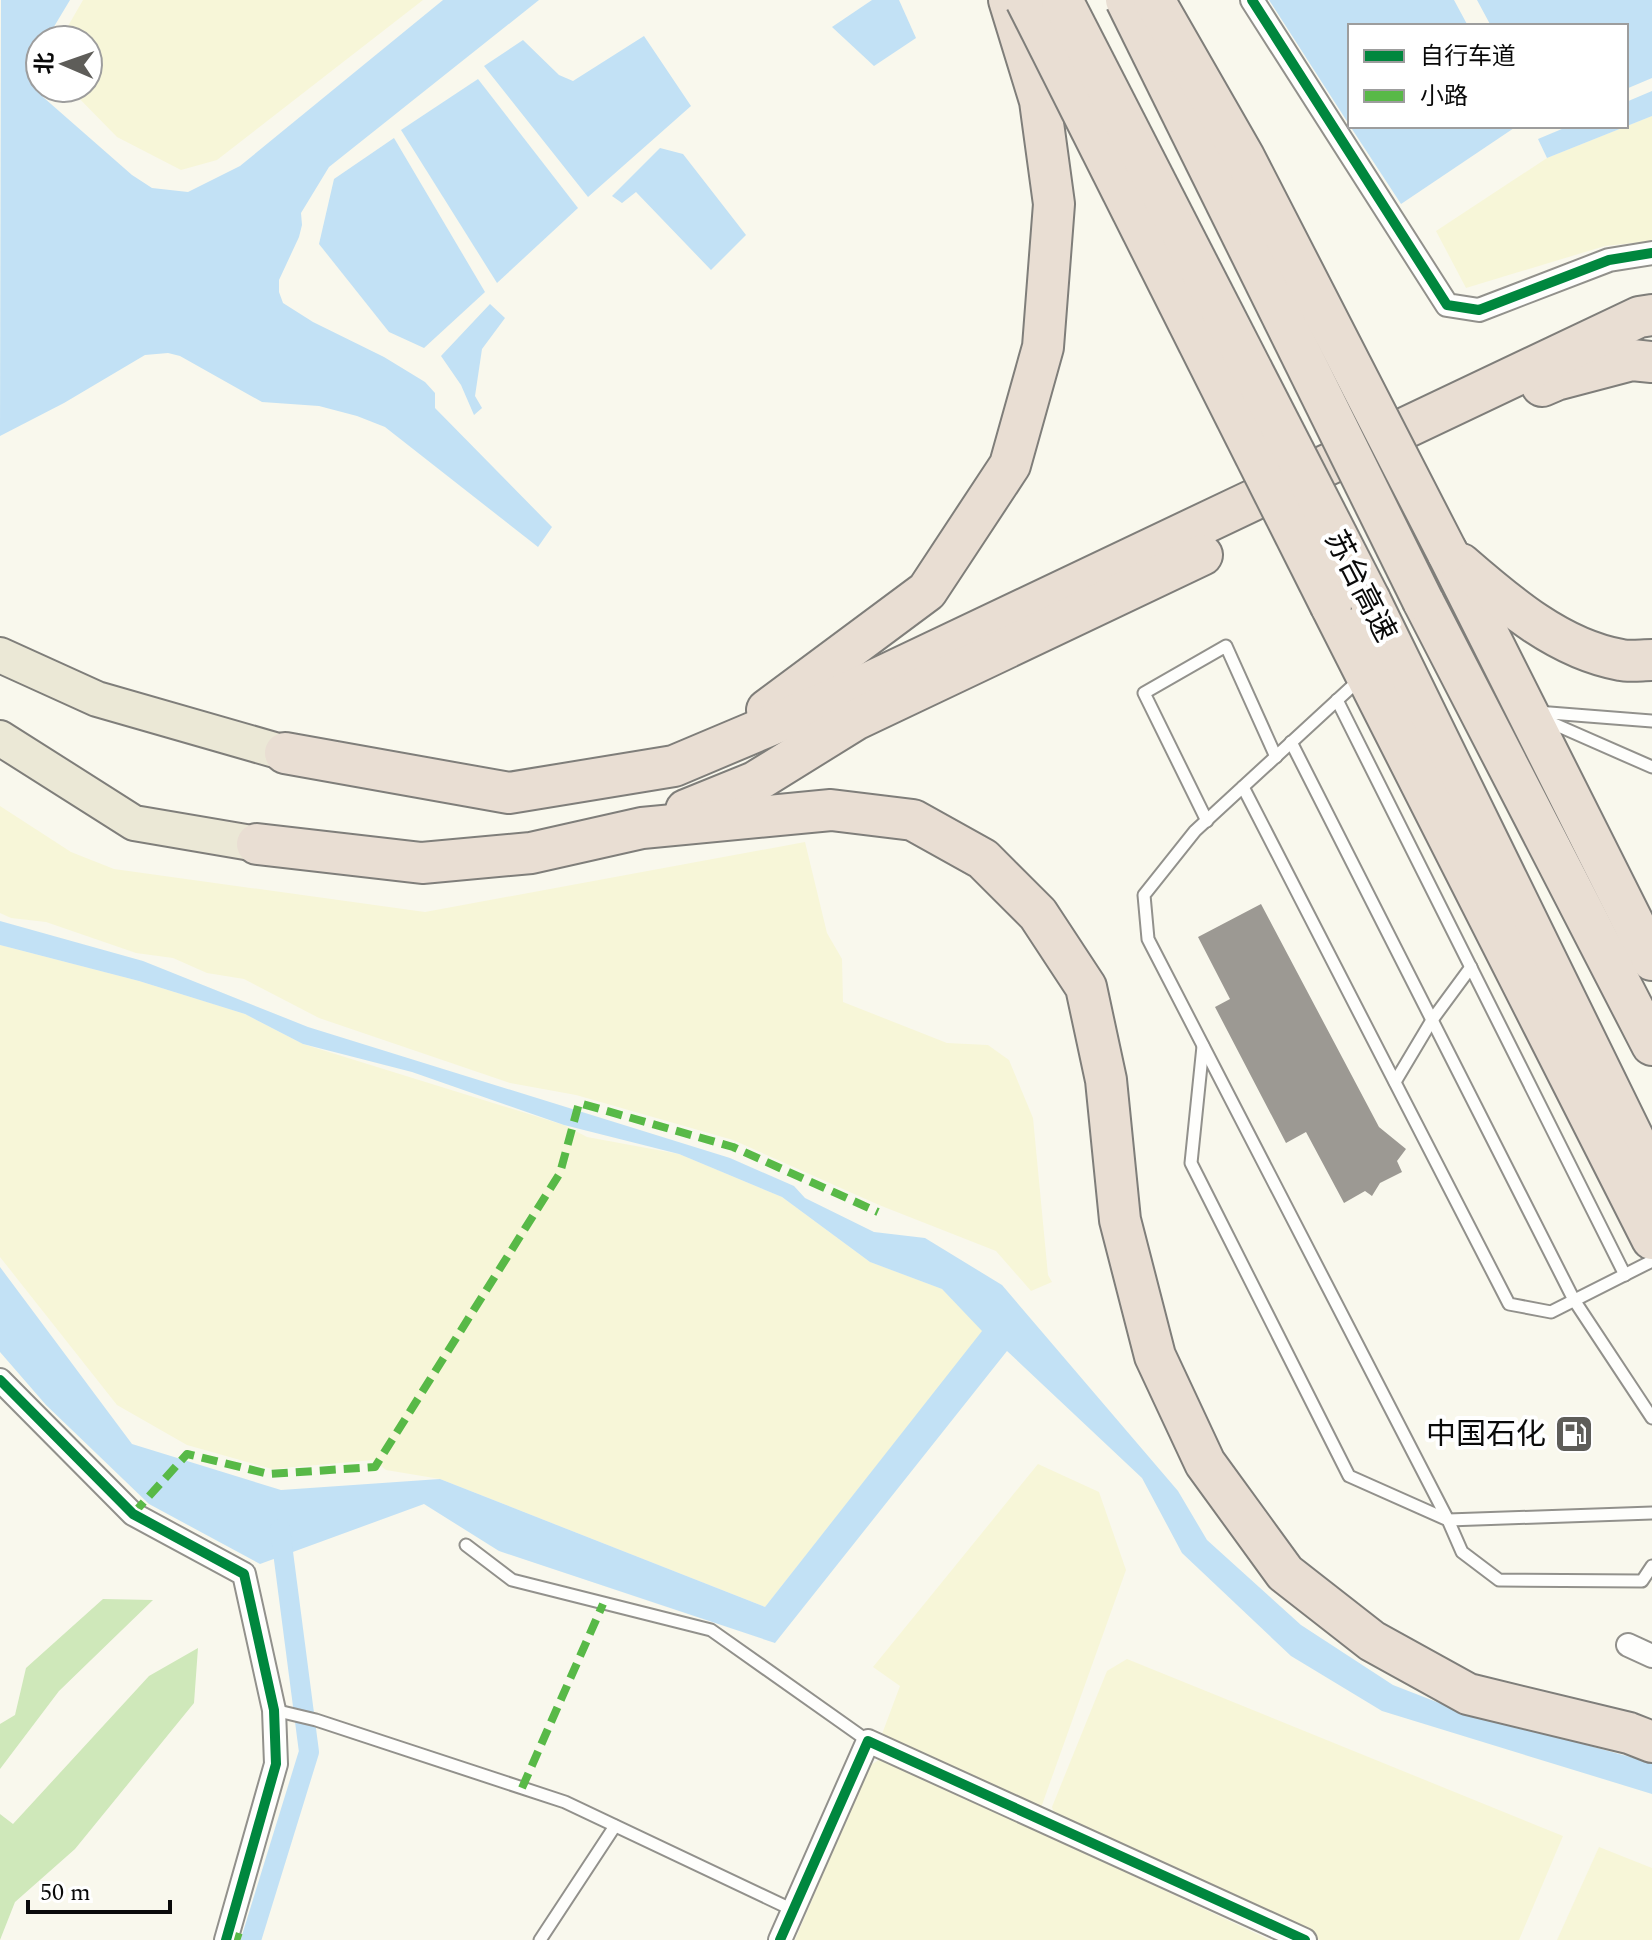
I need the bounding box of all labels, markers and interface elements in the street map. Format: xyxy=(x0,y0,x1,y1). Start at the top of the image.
north arrow xyxy=(24,24,104,104)
legend xyxy=(1348,24,1628,128)
text: 自行车道 xyxy=(1420,39,1516,75)
text: 北 xyxy=(29,52,62,75)
text: 小路 xyxy=(1420,79,1468,115)
street label: 苏台高速 xyxy=(1312,523,1408,650)
place label: 中国石化 xyxy=(1426,1412,1546,1458)
fuel station icon: 中国石化 xyxy=(1553,1413,1595,1455)
scale bar xyxy=(28,1864,170,1914)
text: 50 m xyxy=(40,1875,91,1911)

